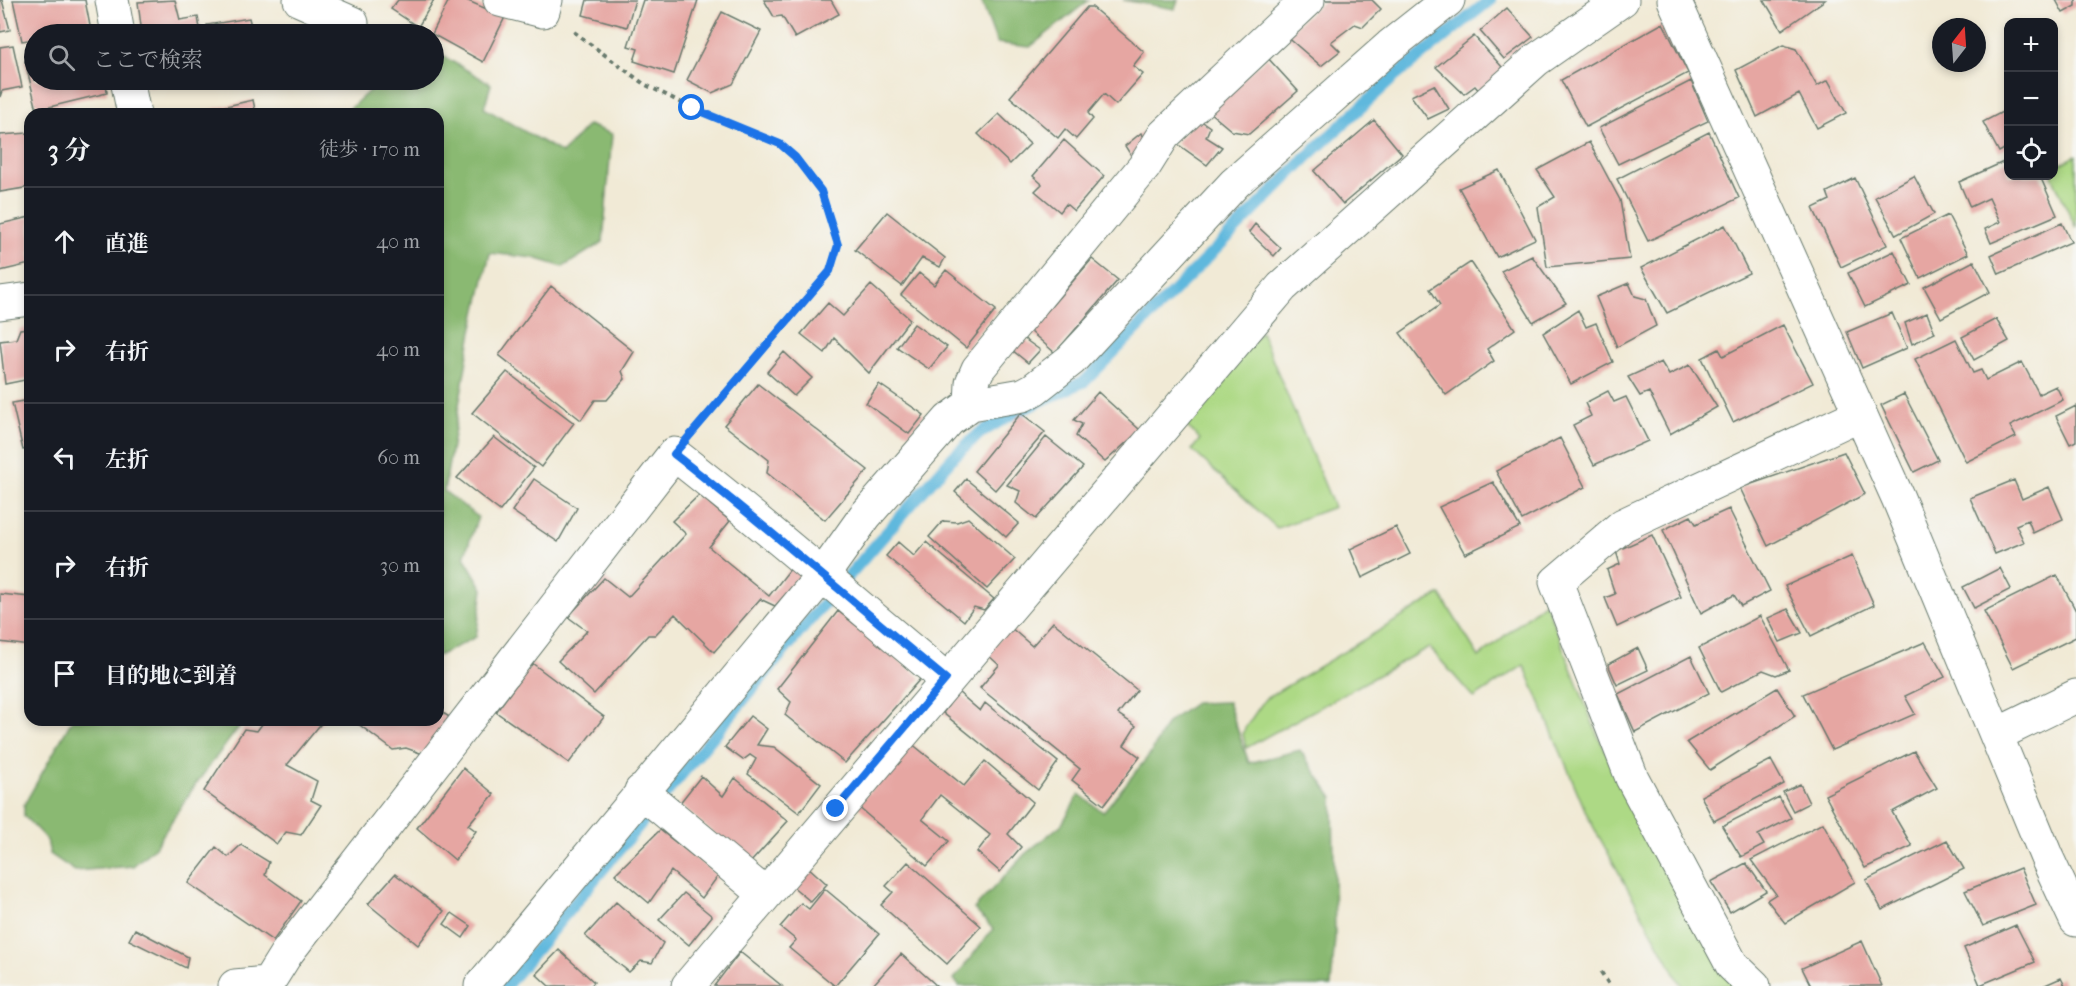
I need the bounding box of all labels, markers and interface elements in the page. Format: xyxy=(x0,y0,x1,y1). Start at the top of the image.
north arrow xyxy=(1932,18,1986,72)
map controls xyxy=(2004,18,2058,180)
button: + xyxy=(2004,18,2058,72)
search box xyxy=(24,24,444,90)
icon: search xyxy=(45,41,78,74)
text: ここで検索 xyxy=(93,47,203,73)
button: − xyxy=(2004,72,2058,126)
route start xyxy=(678,94,704,120)
button: locate xyxy=(2004,126,2058,180)
text: 3 分 xyxy=(48,135,90,166)
text: 徒歩 · 170 m xyxy=(319,138,420,161)
icon: ahead xyxy=(48,225,81,258)
text: 40 m xyxy=(376,230,420,253)
text: 直進 xyxy=(105,231,149,257)
icon: right xyxy=(48,333,81,366)
text: 40 m xyxy=(376,338,420,361)
text: 右折 xyxy=(105,339,149,365)
icon: left xyxy=(48,441,81,474)
text: 60 m xyxy=(377,446,420,469)
text: 左折 xyxy=(105,447,149,473)
icon: right xyxy=(48,549,81,582)
text: 30 m xyxy=(380,554,420,577)
text: 右折 xyxy=(105,555,149,581)
icon: arrive xyxy=(48,657,81,690)
text: 目的地に到着 xyxy=(105,663,237,689)
route end xyxy=(822,795,848,821)

